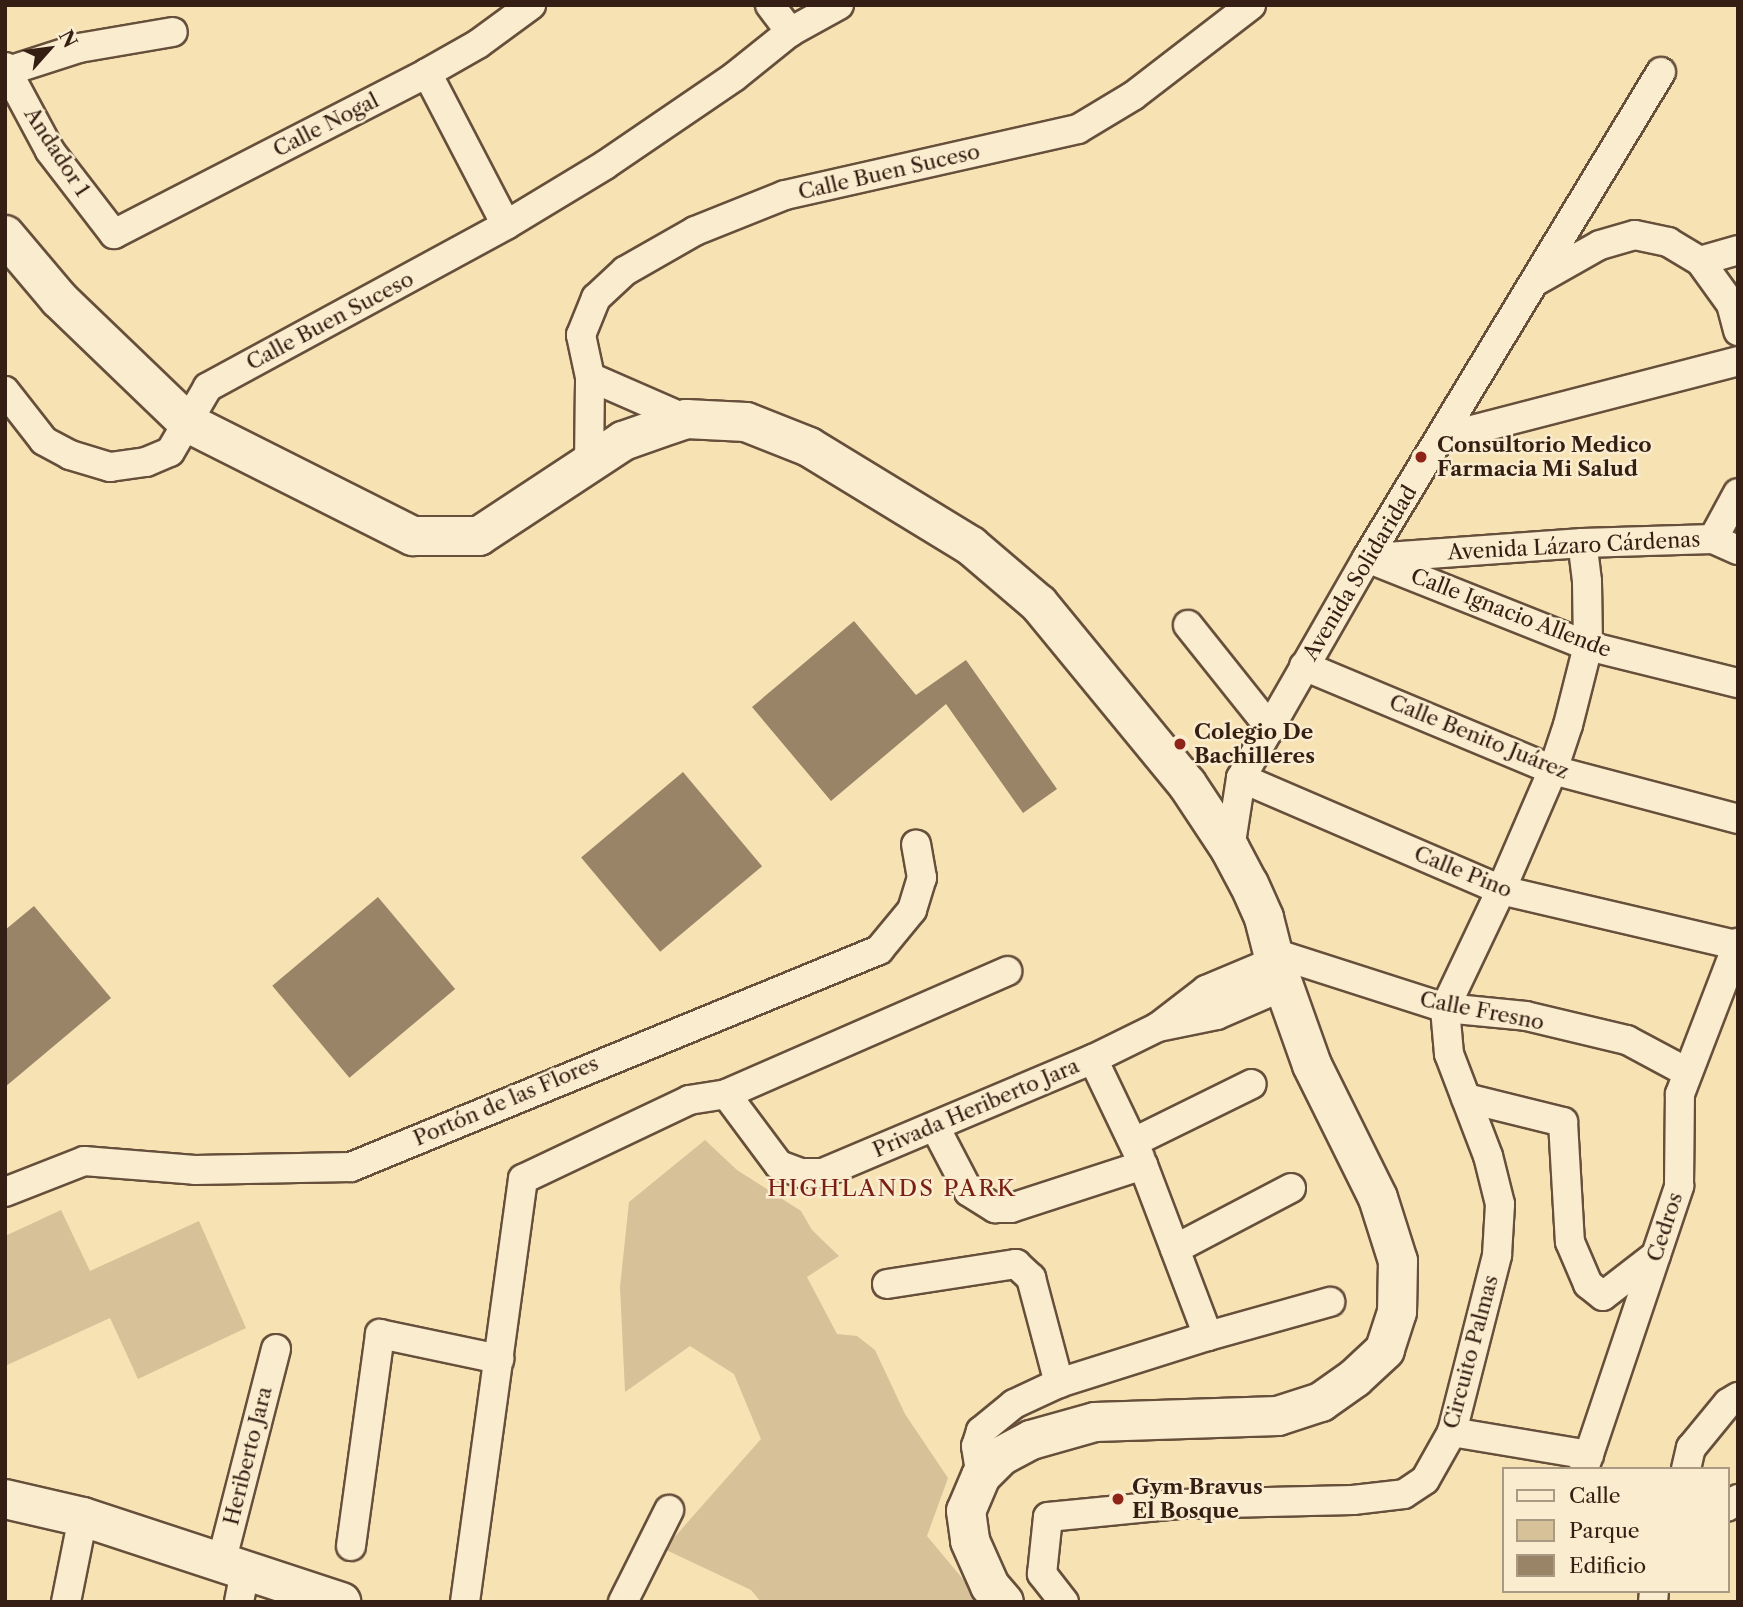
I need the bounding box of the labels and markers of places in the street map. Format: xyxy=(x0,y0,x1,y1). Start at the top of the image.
place label: Consultorio Medico Farmacia Mi Salud xyxy=(1437,432,1652,482)
marker: Consultorio Medico Farmacia Mi Salud xyxy=(1411,447,1431,467)
place label: Colegio De Bachilleres xyxy=(1194,719,1315,769)
marker: Colegio De Bachilleres xyxy=(1172,736,1188,752)
place label: Gym Bravus El Bosque xyxy=(1132,1474,1263,1524)
marker: Gym Bravus El Bosque xyxy=(1110,1491,1126,1507)

